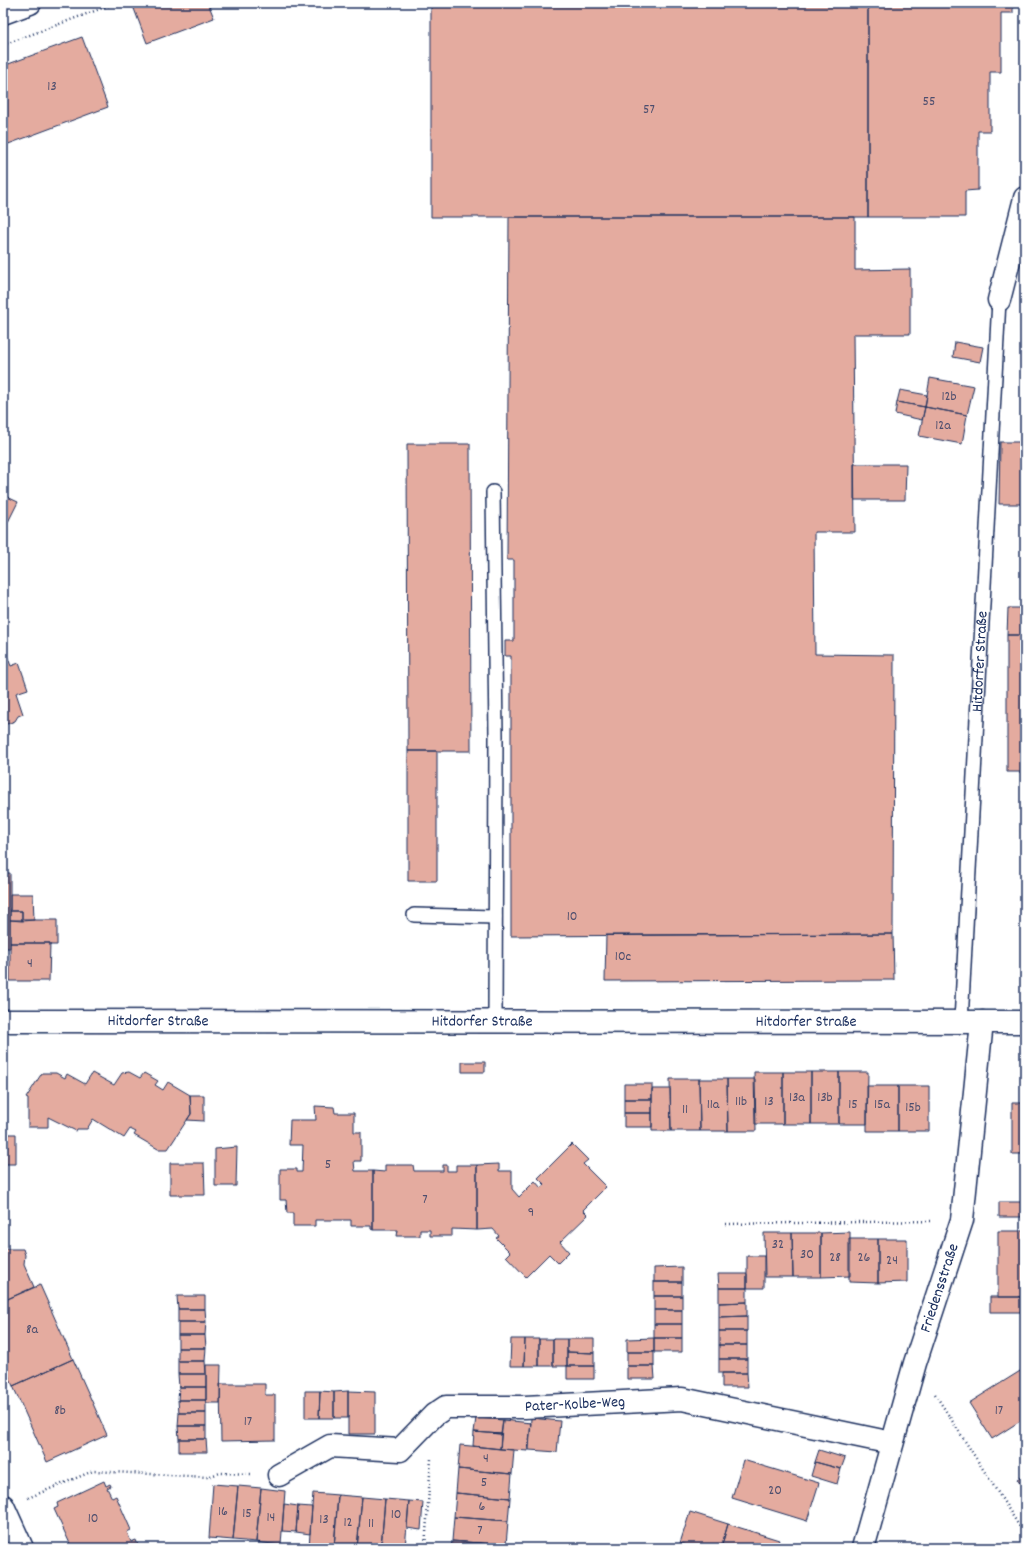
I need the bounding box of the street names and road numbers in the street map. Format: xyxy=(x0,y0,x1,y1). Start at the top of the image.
street label: Hitdorfer Straße xyxy=(966,610,994,713)
street label: Hitdorfer Straße xyxy=(107,1010,209,1033)
street label: Hitdorfer Straße xyxy=(431,1010,533,1033)
street label: Hitdorfer Straße xyxy=(755,1010,857,1033)
street label: Friedensstraße xyxy=(914,1241,965,1336)
street label: Pater-Kolbe-Weg xyxy=(524,1390,626,1418)

